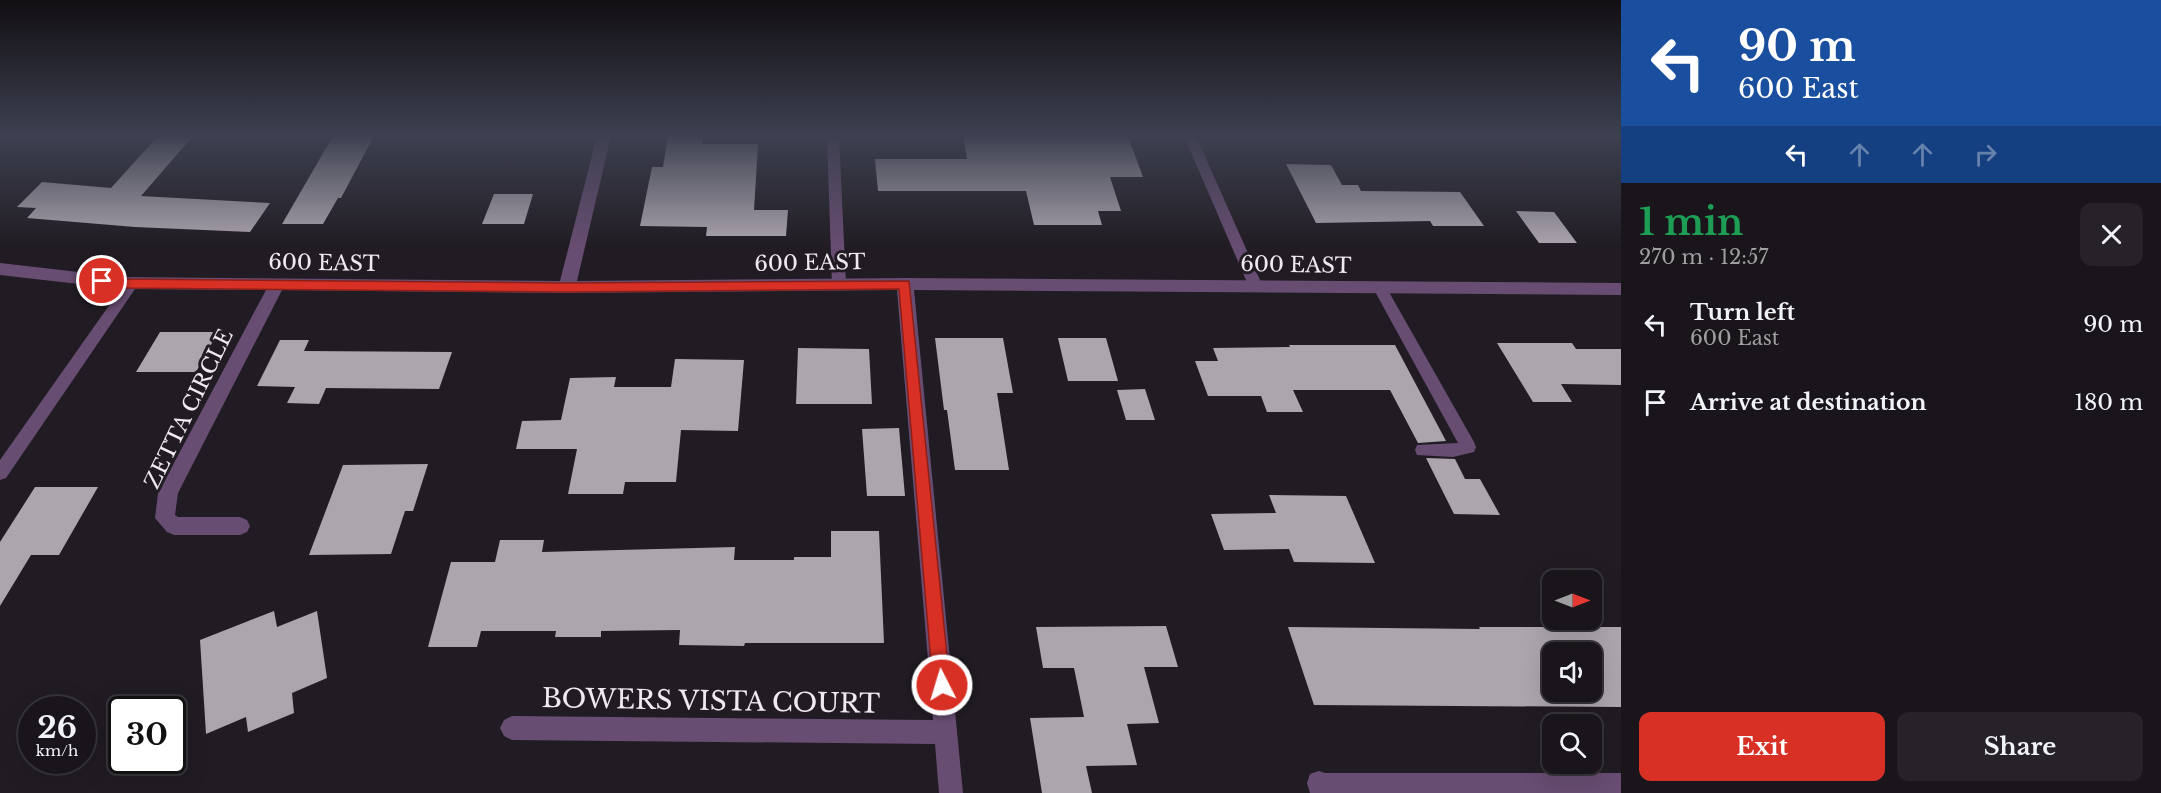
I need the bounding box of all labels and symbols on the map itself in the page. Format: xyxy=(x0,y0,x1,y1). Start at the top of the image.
street label: 600 EAST xyxy=(268,249,380,277)
street label: 600 EAST xyxy=(754,249,866,277)
street label: 600 EAST xyxy=(1240,251,1352,279)
pin xyxy=(76,255,127,306)
street label: ZETTA CIRCLE xyxy=(139,325,239,493)
north arrow xyxy=(1542,570,1602,630)
position arrow xyxy=(910,653,974,717)
street label: BOWERS VISTA COURT xyxy=(542,682,881,720)
speed limit sign: 30 xyxy=(108,696,186,774)

